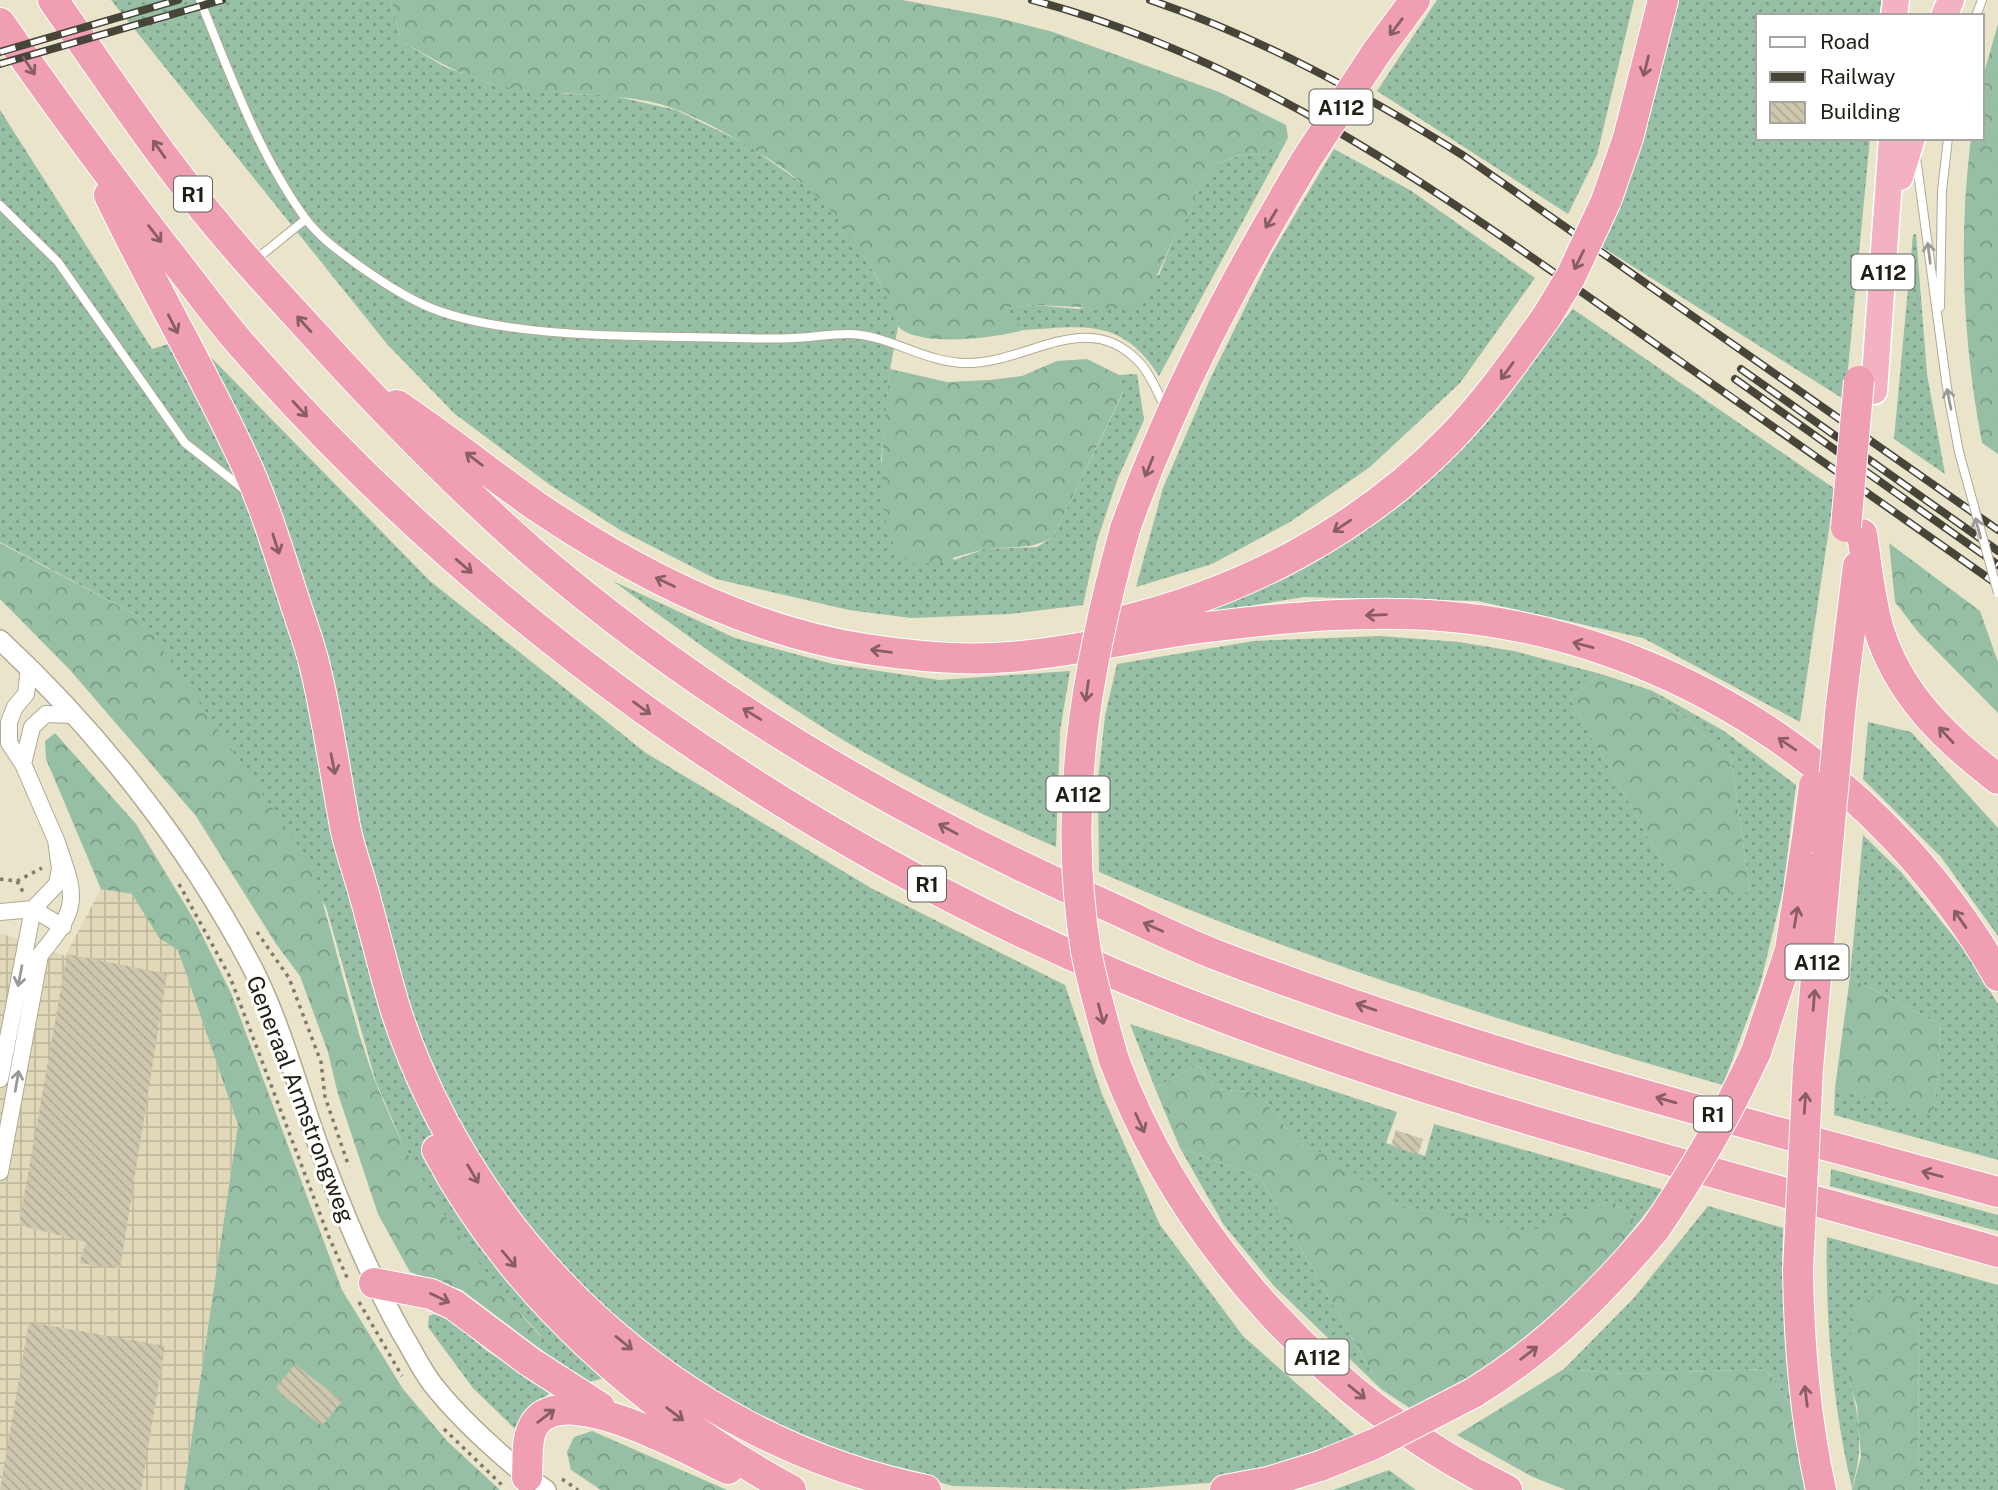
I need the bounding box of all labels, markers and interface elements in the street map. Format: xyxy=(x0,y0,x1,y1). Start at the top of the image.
legend xyxy=(1756,14,1984,140)
one-way arrow xyxy=(1388,17,1403,35)
text: Road xyxy=(1820,29,1870,54)
one-way arrow xyxy=(1639,54,1652,77)
one-way arrow xyxy=(22,56,37,75)
text: Railway xyxy=(1820,64,1896,89)
road number: A112 xyxy=(1310,90,1372,124)
text: Building xyxy=(1820,99,1901,124)
one-way arrow xyxy=(152,140,166,159)
road number: R1 xyxy=(174,176,212,212)
one-way arrow xyxy=(1264,209,1278,229)
one-way arrow xyxy=(147,224,162,243)
one-way arrow xyxy=(1922,242,1935,265)
one-way arrow xyxy=(1572,249,1586,270)
road number: A112 xyxy=(1852,254,1914,290)
one-way arrow xyxy=(167,313,181,334)
one-way arrow xyxy=(296,315,312,333)
one-way arrow xyxy=(1500,361,1514,380)
one-way arrow xyxy=(1941,388,1955,411)
one-way arrow xyxy=(292,400,309,417)
one-way arrow xyxy=(466,452,484,467)
one-way arrow xyxy=(1142,456,1155,477)
one-way arrow xyxy=(1971,517,1984,539)
one-way arrow xyxy=(1333,518,1352,533)
one-way arrow xyxy=(270,533,283,555)
one-way arrow xyxy=(455,558,473,574)
one-way arrow xyxy=(655,575,676,589)
one-way arrow xyxy=(1365,608,1388,621)
one-way arrow xyxy=(1572,637,1594,650)
one-way arrow xyxy=(870,645,893,658)
one-way arrow xyxy=(1080,679,1093,702)
one-way arrow xyxy=(632,700,651,715)
one-way arrow xyxy=(743,707,762,721)
one-way arrow xyxy=(1937,727,1954,744)
one-way arrow xyxy=(1778,737,1797,751)
one-way arrow xyxy=(327,752,341,775)
road number: A112 xyxy=(1046,776,1110,812)
one-way arrow xyxy=(938,822,959,836)
road number: R1 xyxy=(908,866,946,902)
one-way arrow xyxy=(1790,906,1803,929)
one-way arrow xyxy=(1953,910,1968,929)
one-way arrow xyxy=(1143,919,1165,932)
road number: A112 xyxy=(1786,944,1848,979)
one-way arrow xyxy=(13,964,26,987)
street label: Generaal Armstrongweg xyxy=(241,972,361,1226)
one-way arrow xyxy=(1808,990,1821,1012)
one-way arrow xyxy=(1355,1000,1377,1013)
one-way arrow xyxy=(1095,1002,1108,1024)
one-way arrow xyxy=(11,1070,24,1093)
one-way arrow xyxy=(1655,1092,1677,1105)
one-way arrow xyxy=(1799,1093,1812,1115)
road number: R1 xyxy=(1694,1096,1732,1132)
one-way arrow xyxy=(1134,1112,1147,1133)
one-way arrow xyxy=(467,1163,481,1183)
one-way arrow xyxy=(1921,1167,1944,1180)
one-way arrow xyxy=(501,1250,517,1268)
one-way arrow xyxy=(429,1292,450,1306)
one-way arrow xyxy=(615,1335,633,1350)
road number: A112 xyxy=(1286,1340,1348,1374)
one-way arrow xyxy=(1519,1346,1538,1361)
one-way arrow xyxy=(1348,1385,1366,1400)
one-way arrow xyxy=(1800,1385,1813,1407)
one-way arrow xyxy=(665,1407,683,1422)
one-way arrow xyxy=(536,1409,555,1424)

